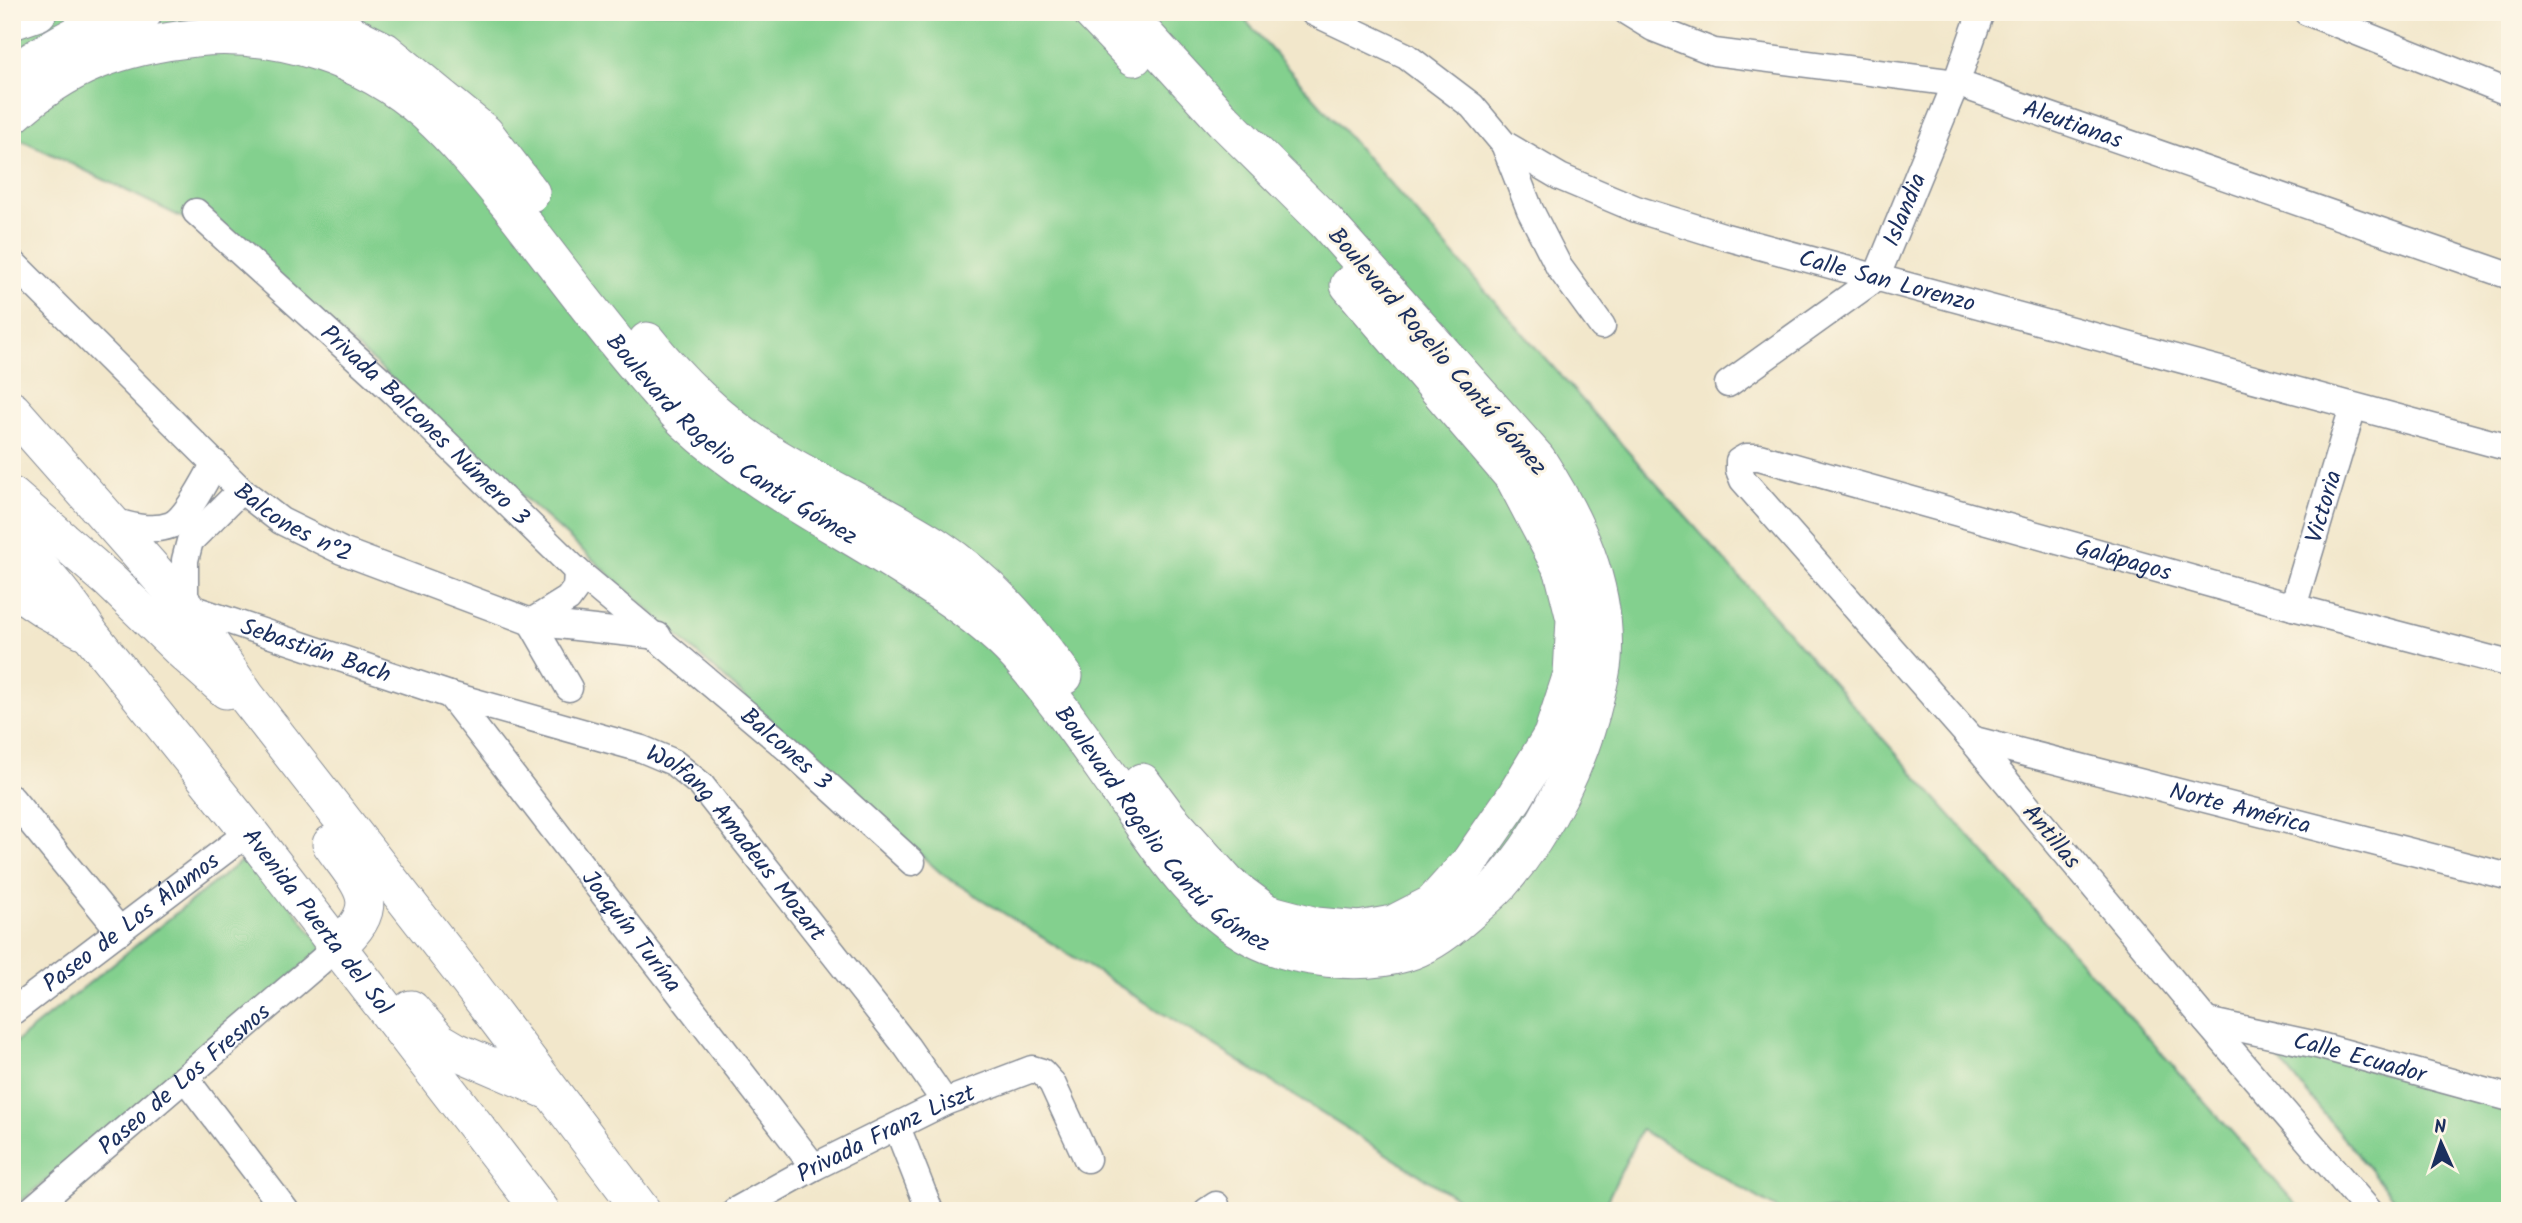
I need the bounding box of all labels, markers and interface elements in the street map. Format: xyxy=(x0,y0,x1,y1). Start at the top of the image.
street label: Aleutianas xyxy=(2017,90,2128,161)
street label: Islandia xyxy=(1873,167,1938,253)
street label: Boulevard Rogelio Cantú Gómez xyxy=(1317,219,1556,485)
street label: Calle San Lorenzo xyxy=(1794,239,1980,324)
street label: Privada Balcones Número 3 xyxy=(311,316,539,536)
street label: Boulevard Rogelio Cantú Gómez xyxy=(595,325,865,557)
street label: Victoria xyxy=(2295,466,2354,548)
street label: Balcones n°2 xyxy=(225,473,357,574)
street label: Galápagos xyxy=(2071,529,2176,593)
street label: Sebastián Bach xyxy=(235,608,396,695)
street label: Balcones 3 xyxy=(731,698,840,801)
street label: Boulevard Rogelio Cantú Gómez xyxy=(1043,698,1276,964)
street label: Wolfang Amadeus Mozart xyxy=(640,735,836,951)
street label: Norte América xyxy=(2165,773,2315,846)
street label: Antillas xyxy=(2012,795,2090,878)
street label: Avenida Puerta del Sol xyxy=(232,820,402,1025)
street label: Paseo de Los Álamos xyxy=(35,843,229,1003)
street label: Joaquín Turína xyxy=(571,862,691,1002)
street label: Paseo de Los Fresnos xyxy=(90,994,280,1166)
street label: Calle Ecuador xyxy=(2289,1022,2432,1096)
street label: Privada Franz Liszt xyxy=(790,1074,982,1194)
north arrow xyxy=(2406,1108,2476,1178)
text: N xyxy=(2433,1113,2447,1143)

